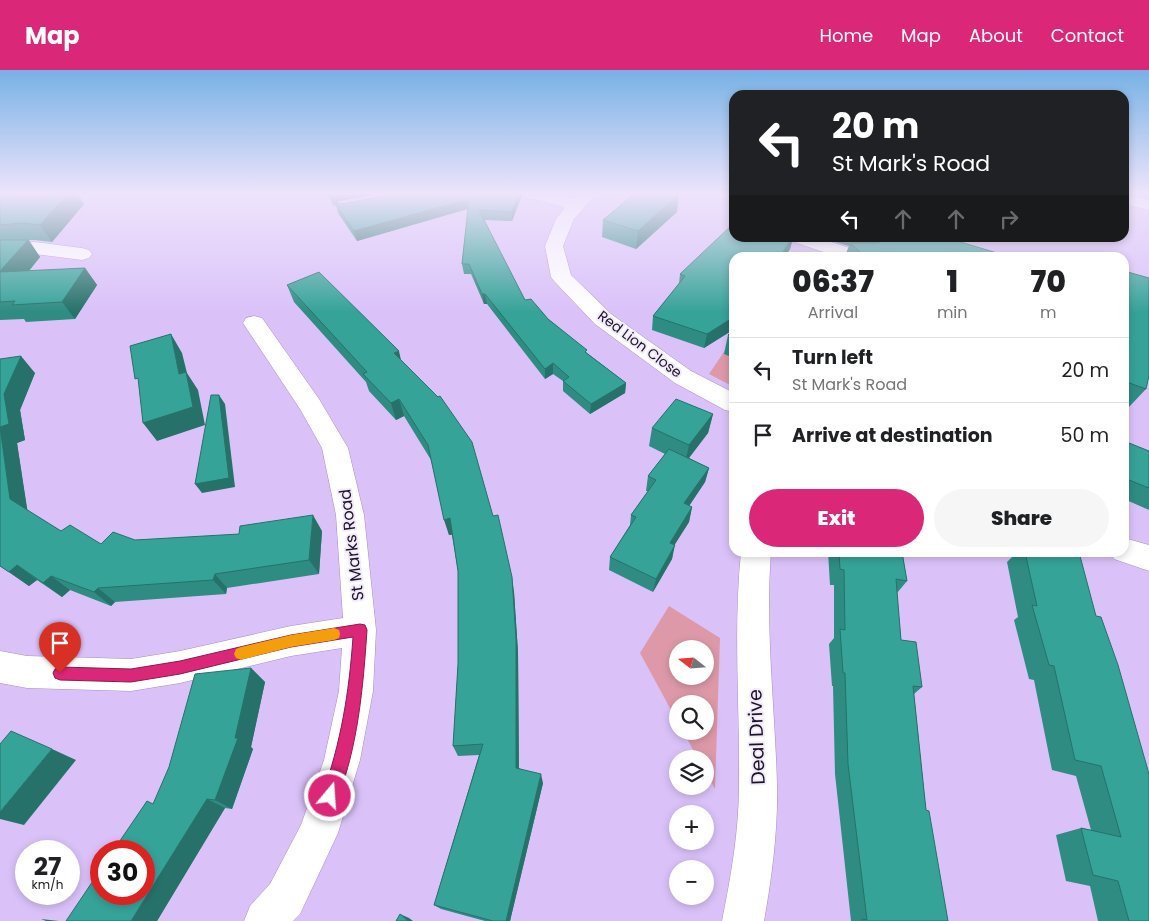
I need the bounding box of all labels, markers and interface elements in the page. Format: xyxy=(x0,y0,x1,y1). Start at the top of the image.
text: Map xyxy=(25,19,80,52)
text: Home xyxy=(819,23,873,48)
text: Map xyxy=(901,23,941,48)
text: About xyxy=(969,23,1023,48)
text: Contact xyxy=(1051,23,1124,48)
text: 20 m xyxy=(832,101,919,150)
icon: left xyxy=(749,110,814,175)
text: St Mark's Road xyxy=(832,148,990,179)
icon: left xyxy=(836,205,864,233)
icon: ahead xyxy=(889,205,917,233)
icon: ahead xyxy=(942,205,970,233)
icon: right xyxy=(995,205,1023,233)
text: 06:37 xyxy=(792,260,874,303)
text: 1 xyxy=(946,260,958,303)
text: 70 xyxy=(1031,260,1066,303)
text: Arrival xyxy=(808,301,858,324)
text: min xyxy=(937,301,968,324)
text: m xyxy=(1040,301,1057,324)
street label: Red Lion Close xyxy=(594,306,686,382)
text: Turn left xyxy=(792,344,873,371)
icon: left xyxy=(749,356,777,384)
text: 20 m xyxy=(1061,357,1109,384)
text: St Mark's Road xyxy=(792,373,907,396)
icon: arrive xyxy=(749,421,777,449)
text: Arrive at destination xyxy=(792,422,993,449)
text: 50 m xyxy=(1060,422,1109,449)
street label: St Marks Road xyxy=(333,488,370,602)
button: Exit xyxy=(749,489,924,547)
button: Share xyxy=(934,489,1109,547)
pin xyxy=(39,622,81,673)
icon: arrive xyxy=(46,629,74,657)
north arrow xyxy=(669,640,714,685)
map controls xyxy=(669,640,714,905)
street label: Deal Drive xyxy=(741,689,772,785)
button: search xyxy=(669,695,714,740)
button: layers xyxy=(669,750,714,795)
position arrow xyxy=(303,769,355,821)
button: + xyxy=(669,805,714,850)
speed limit sign: 30 xyxy=(90,840,155,905)
text: 27 xyxy=(34,849,61,884)
button: − xyxy=(669,860,714,905)
text: km/h xyxy=(32,876,63,893)

